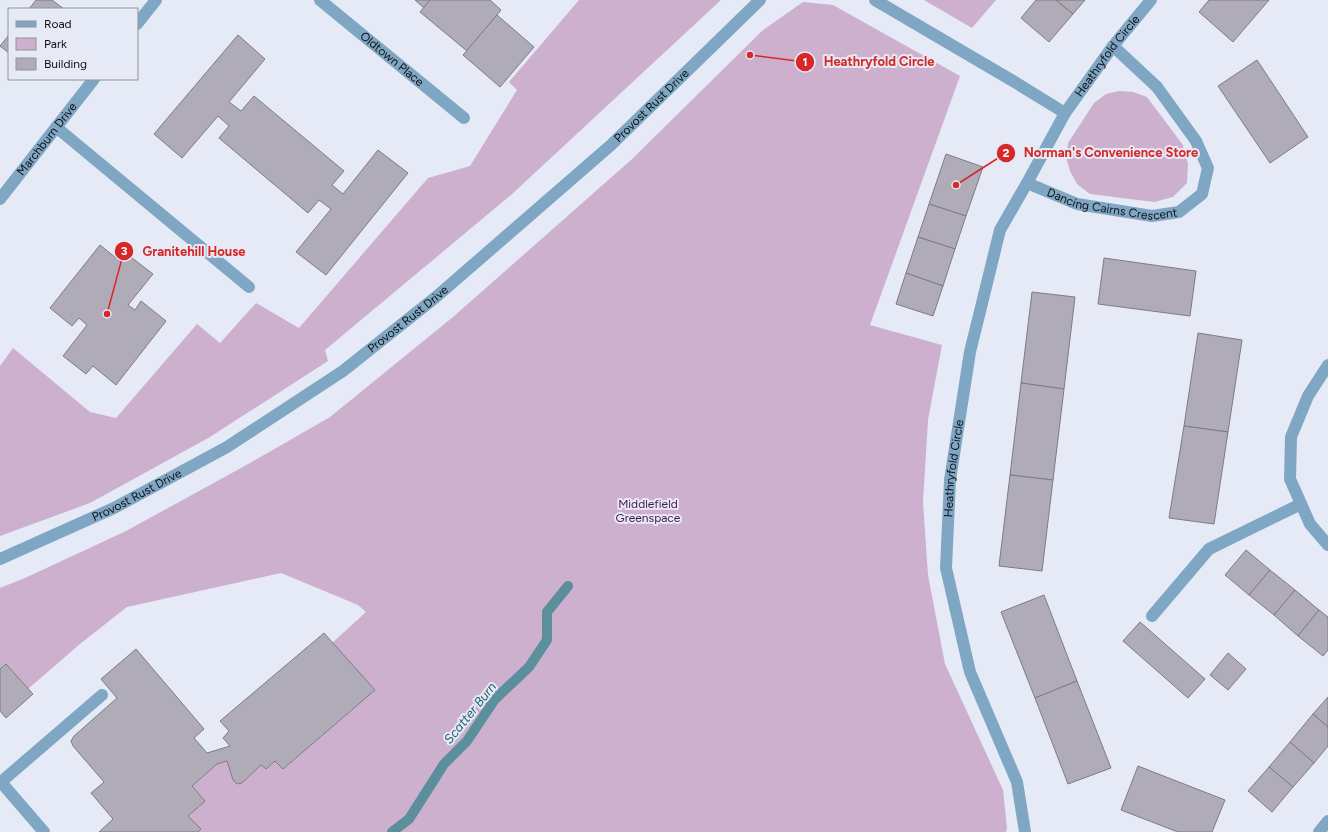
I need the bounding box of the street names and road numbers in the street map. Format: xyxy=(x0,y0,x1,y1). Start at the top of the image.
street label: Heathryfold Circle xyxy=(1072,12,1143,100)
street label: Oldtown Place xyxy=(357,29,427,89)
street label: Provost Rust Drive xyxy=(611,66,692,145)
street label: Marchburn Drive xyxy=(14,100,80,178)
street label: Dancing Cairns Crescent xyxy=(1045,185,1179,223)
street label: Provost Rust Drive xyxy=(365,282,451,356)
street label: Heathryfold Circle xyxy=(941,418,966,518)
street label: Provost Rust Drive xyxy=(90,466,184,524)

